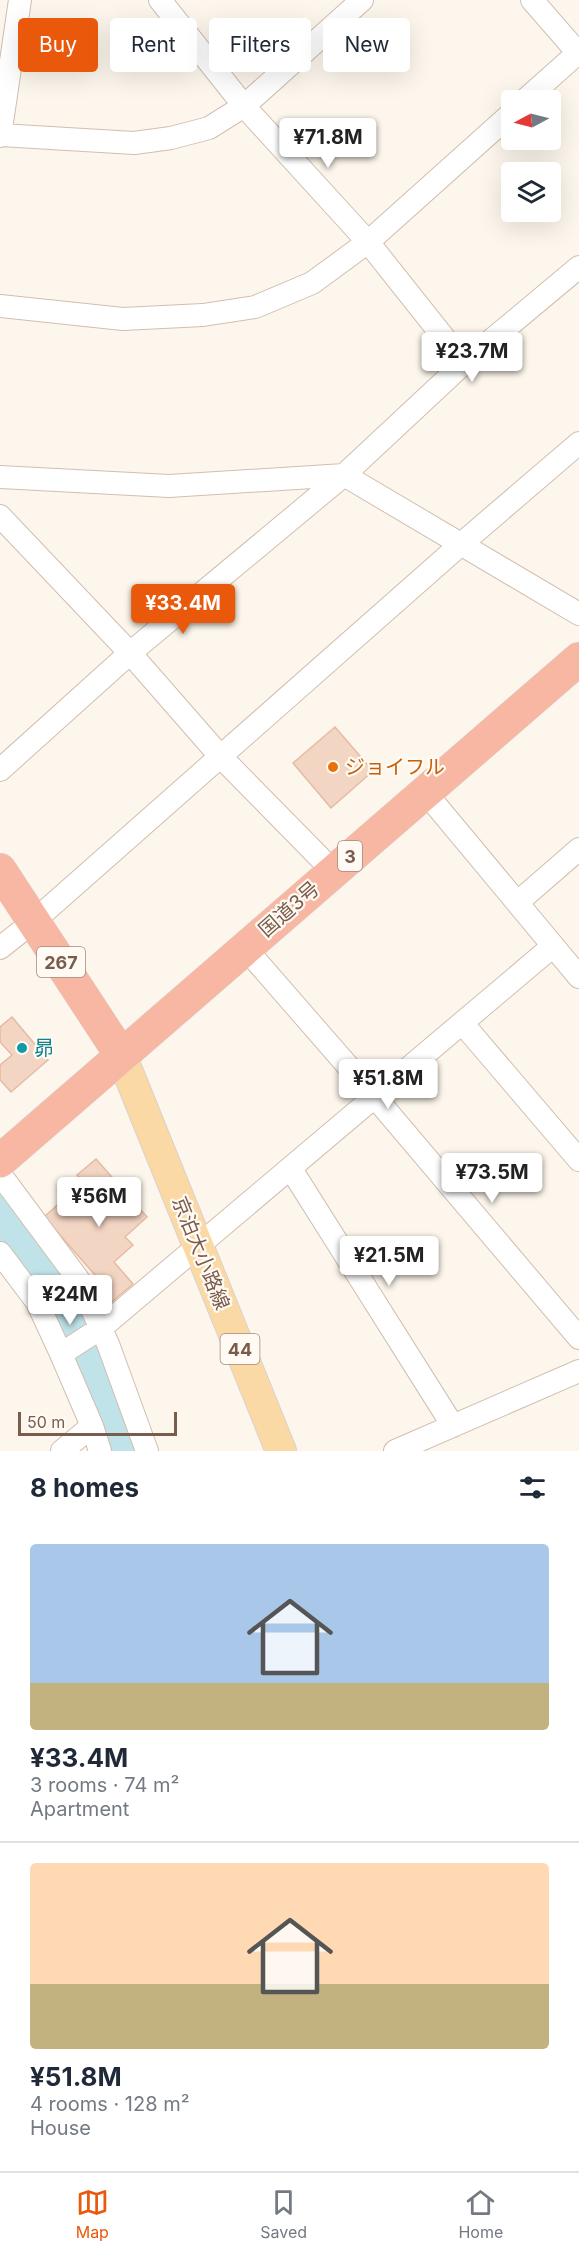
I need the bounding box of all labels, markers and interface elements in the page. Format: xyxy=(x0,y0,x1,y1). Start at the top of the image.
chip: Buy xyxy=(18,18,98,72)
chip: Rent xyxy=(110,18,197,72)
chip: Filters xyxy=(209,18,311,72)
chip: New xyxy=(323,18,410,72)
north arrow xyxy=(501,90,561,150)
map controls xyxy=(501,90,561,222)
pin: ¥71.8M xyxy=(279,118,377,169)
text: ¥71.8M xyxy=(293,125,363,149)
button: layers xyxy=(501,162,561,222)
pin: ¥23.7M xyxy=(423,332,521,383)
text: ¥23.7M xyxy=(436,339,508,363)
pin: ¥33.4M xyxy=(134,584,232,635)
text: ¥33.4M xyxy=(145,591,221,615)
place label: ジョイフル xyxy=(345,755,445,779)
marker: ジョイフル xyxy=(326,760,340,774)
road number: 3 xyxy=(338,841,362,871)
street label: 国道3号 xyxy=(254,876,324,942)
road number: 267 xyxy=(37,947,85,977)
place label: 昴 xyxy=(34,1036,54,1060)
marker: 昴 xyxy=(15,1041,29,1055)
pin: ¥51.8M xyxy=(339,1059,437,1110)
text: ¥51.8M xyxy=(353,1066,423,1090)
pin: ¥73.5M xyxy=(443,1153,541,1204)
text: ¥73.5M xyxy=(455,1160,529,1184)
pin: ¥56M xyxy=(63,1177,135,1228)
text: ¥56M xyxy=(71,1184,127,1208)
street label: 京泊大小路線 xyxy=(167,1193,235,1313)
pin: ¥21.5M xyxy=(340,1236,438,1287)
text: ¥21.5M xyxy=(354,1243,424,1267)
pin: ¥24M xyxy=(34,1275,106,1326)
text: ¥24M xyxy=(42,1282,98,1306)
road number: 44 xyxy=(220,1334,260,1364)
scale bar xyxy=(18,1409,177,1436)
text: 50 m xyxy=(27,1412,65,1432)
icon: filters xyxy=(516,1471,549,1504)
text: 8 homes xyxy=(30,1472,139,1503)
icon: home xyxy=(236,1583,344,1691)
text: ¥33.4M xyxy=(30,1742,128,1773)
text: 3 rooms · 74 m² xyxy=(30,1773,179,1797)
text: Apartment xyxy=(30,1797,129,1821)
icon: home xyxy=(236,1902,344,2010)
text: ¥51.8M xyxy=(30,2061,122,2092)
text: 4 rooms · 128 m² xyxy=(30,2092,190,2116)
text: House xyxy=(30,2116,91,2140)
tab: Map xyxy=(76,2186,109,2242)
tab: Saved xyxy=(260,2186,307,2242)
tab: Home xyxy=(458,2186,503,2242)

